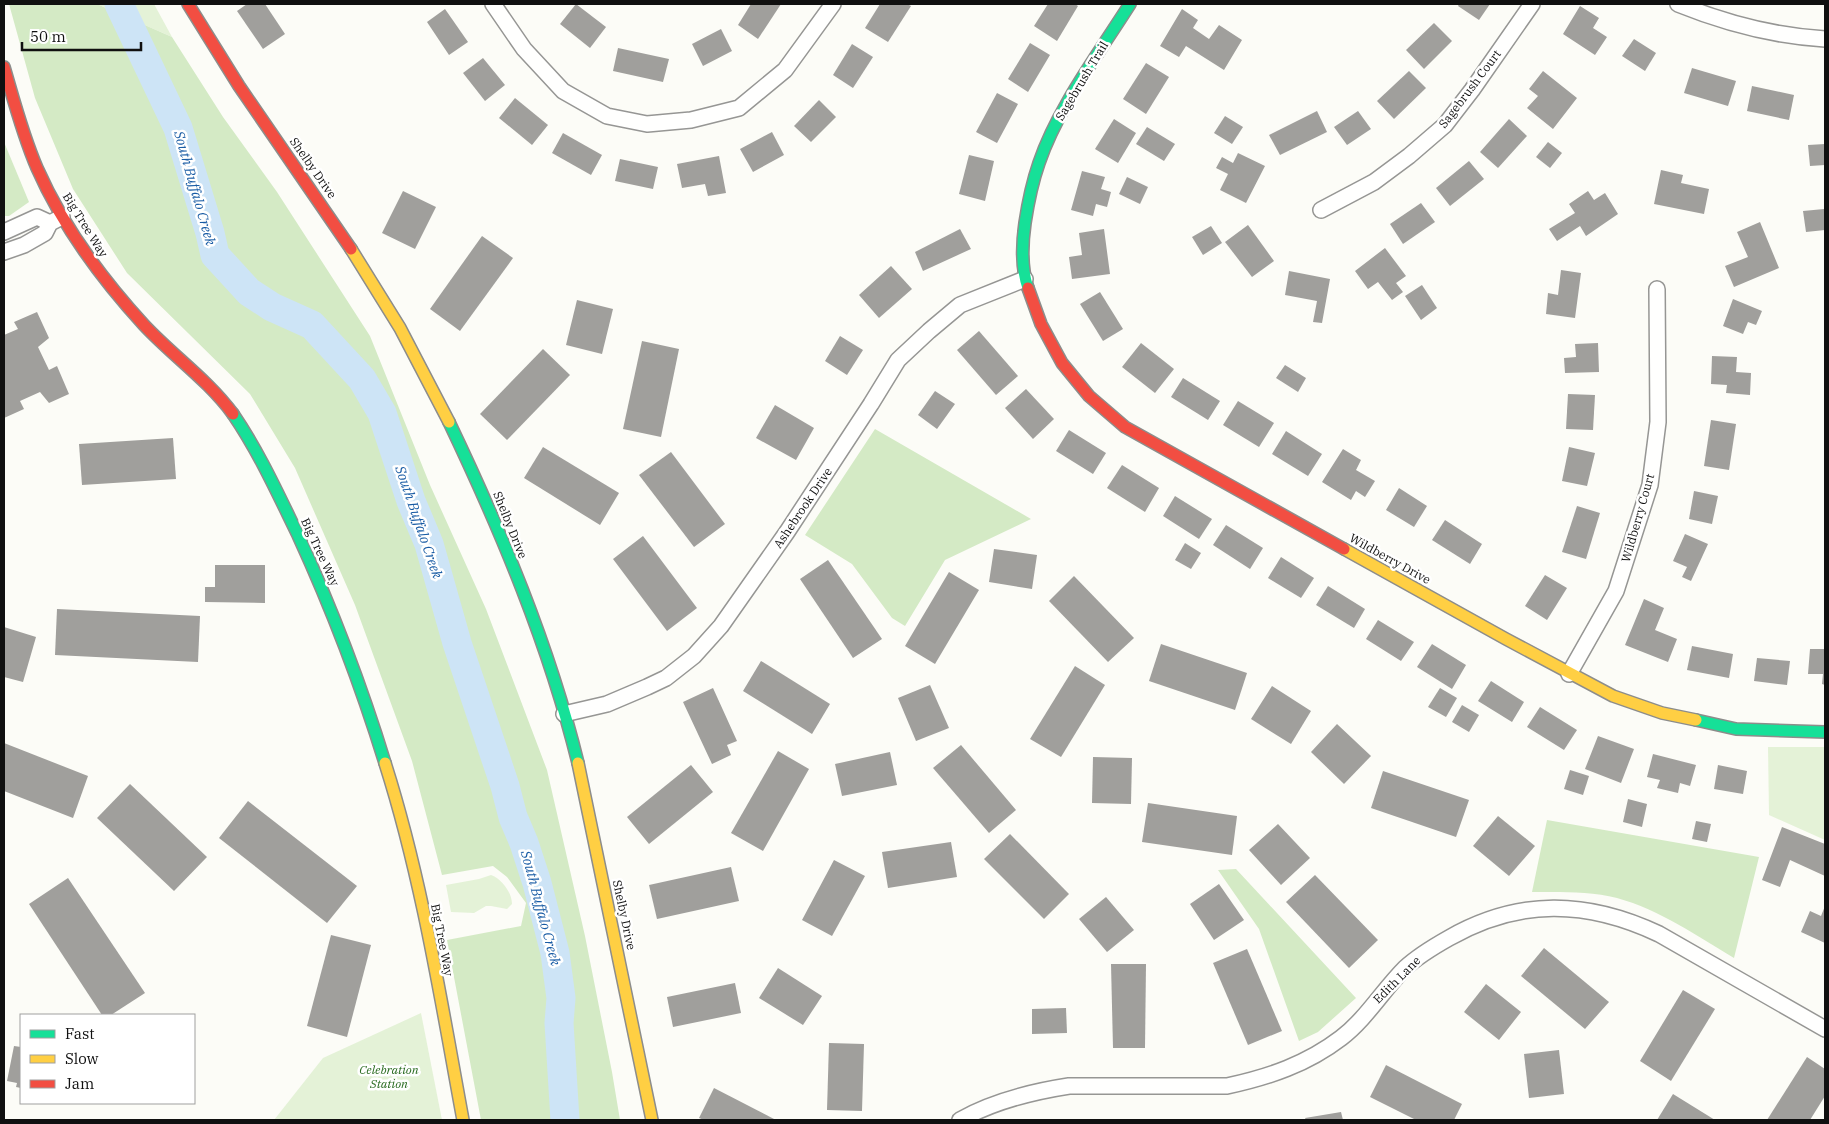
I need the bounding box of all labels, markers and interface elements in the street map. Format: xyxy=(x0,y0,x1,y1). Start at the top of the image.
scale bar xyxy=(22,20,141,52)
text: 50 m xyxy=(30,27,66,46)
street label: Sagebrush Trail xyxy=(1052,38,1111,123)
street label: Sagebrush Court xyxy=(1435,47,1504,131)
water label: South Buffalo Creek xyxy=(170,128,220,248)
street label: Shelby Drive xyxy=(287,134,340,201)
street label: Big Tree Way xyxy=(60,190,112,260)
water label: South Buffalo Creek xyxy=(391,462,447,581)
street label: Ashebrook Drive xyxy=(770,464,835,551)
street label: Wildberry Court xyxy=(1618,472,1657,564)
street label: Shelby Drive xyxy=(490,489,531,561)
street label: Big Tree Way xyxy=(298,515,343,589)
street label: Wildberry Drive xyxy=(1347,530,1433,587)
water label: South Buffalo Creek xyxy=(517,848,565,968)
street label: Shelby Drive xyxy=(610,879,639,951)
street label: Big Tree Way xyxy=(428,902,457,978)
street label: Edith Lane xyxy=(1370,953,1423,1006)
legend xyxy=(20,1014,195,1104)
text: Fast xyxy=(65,1024,95,1043)
text: Slow xyxy=(65,1049,99,1068)
park label: Celebration Station xyxy=(359,1062,419,1091)
text: Jam xyxy=(65,1074,94,1093)

